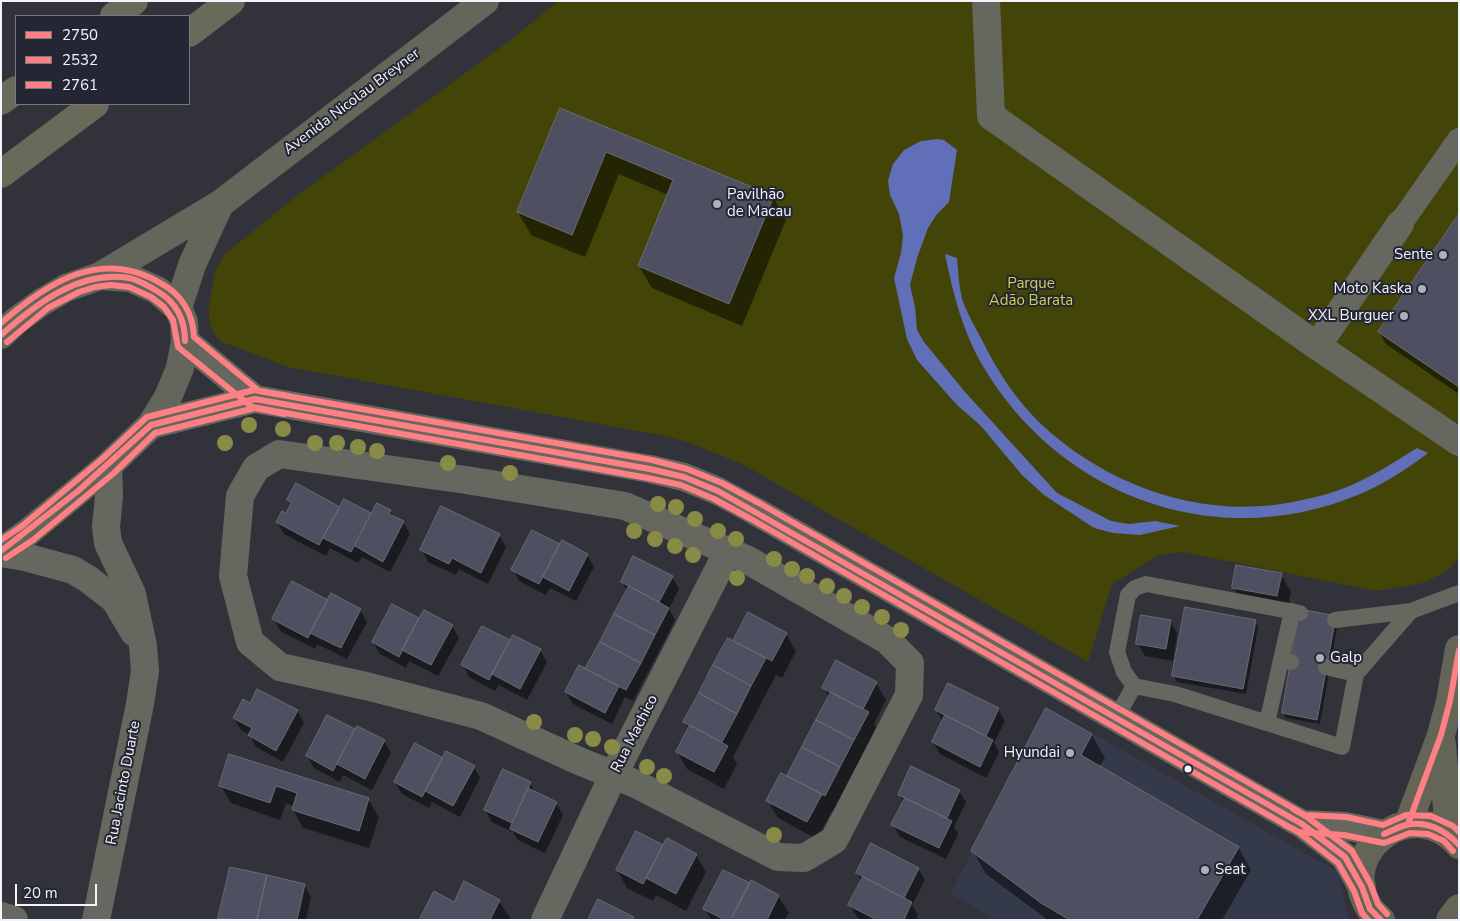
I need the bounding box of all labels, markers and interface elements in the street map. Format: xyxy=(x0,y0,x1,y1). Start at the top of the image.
legend xyxy=(15,15,190,105)
text: 2750 xyxy=(62,25,98,45)
street label: Avenida Nicolau Breyner xyxy=(280,45,424,159)
text: 2532 xyxy=(62,50,98,70)
text: 2761 xyxy=(62,75,98,95)
place label: Pavilhão de Macau xyxy=(727,186,792,221)
marker: Pavilhão de Macau xyxy=(711,198,723,210)
place label: Sente xyxy=(1394,246,1433,264)
marker: Sente xyxy=(1437,249,1449,261)
park label: Parque Adão Barata xyxy=(989,275,1073,310)
place label: Moto Kaska xyxy=(1334,280,1412,298)
marker: Moto Kaska xyxy=(1416,283,1428,295)
place label: XXL Burguer xyxy=(1308,307,1394,325)
marker: XXL Burguer xyxy=(1398,310,1410,322)
place label: Galp xyxy=(1330,649,1362,667)
marker: Galp xyxy=(1314,652,1326,664)
street label: Rua Machico xyxy=(608,692,662,776)
street label: Rua Jacinto Duarte xyxy=(103,720,145,846)
place label: Hyundai xyxy=(1004,744,1060,762)
marker: Hyundai xyxy=(1064,747,1076,759)
unlabelled marker xyxy=(1183,764,1193,774)
place label: Seat xyxy=(1215,861,1245,879)
marker: Seat xyxy=(1199,864,1211,876)
scale bar xyxy=(18,874,100,906)
text: 20 m xyxy=(23,883,58,903)

